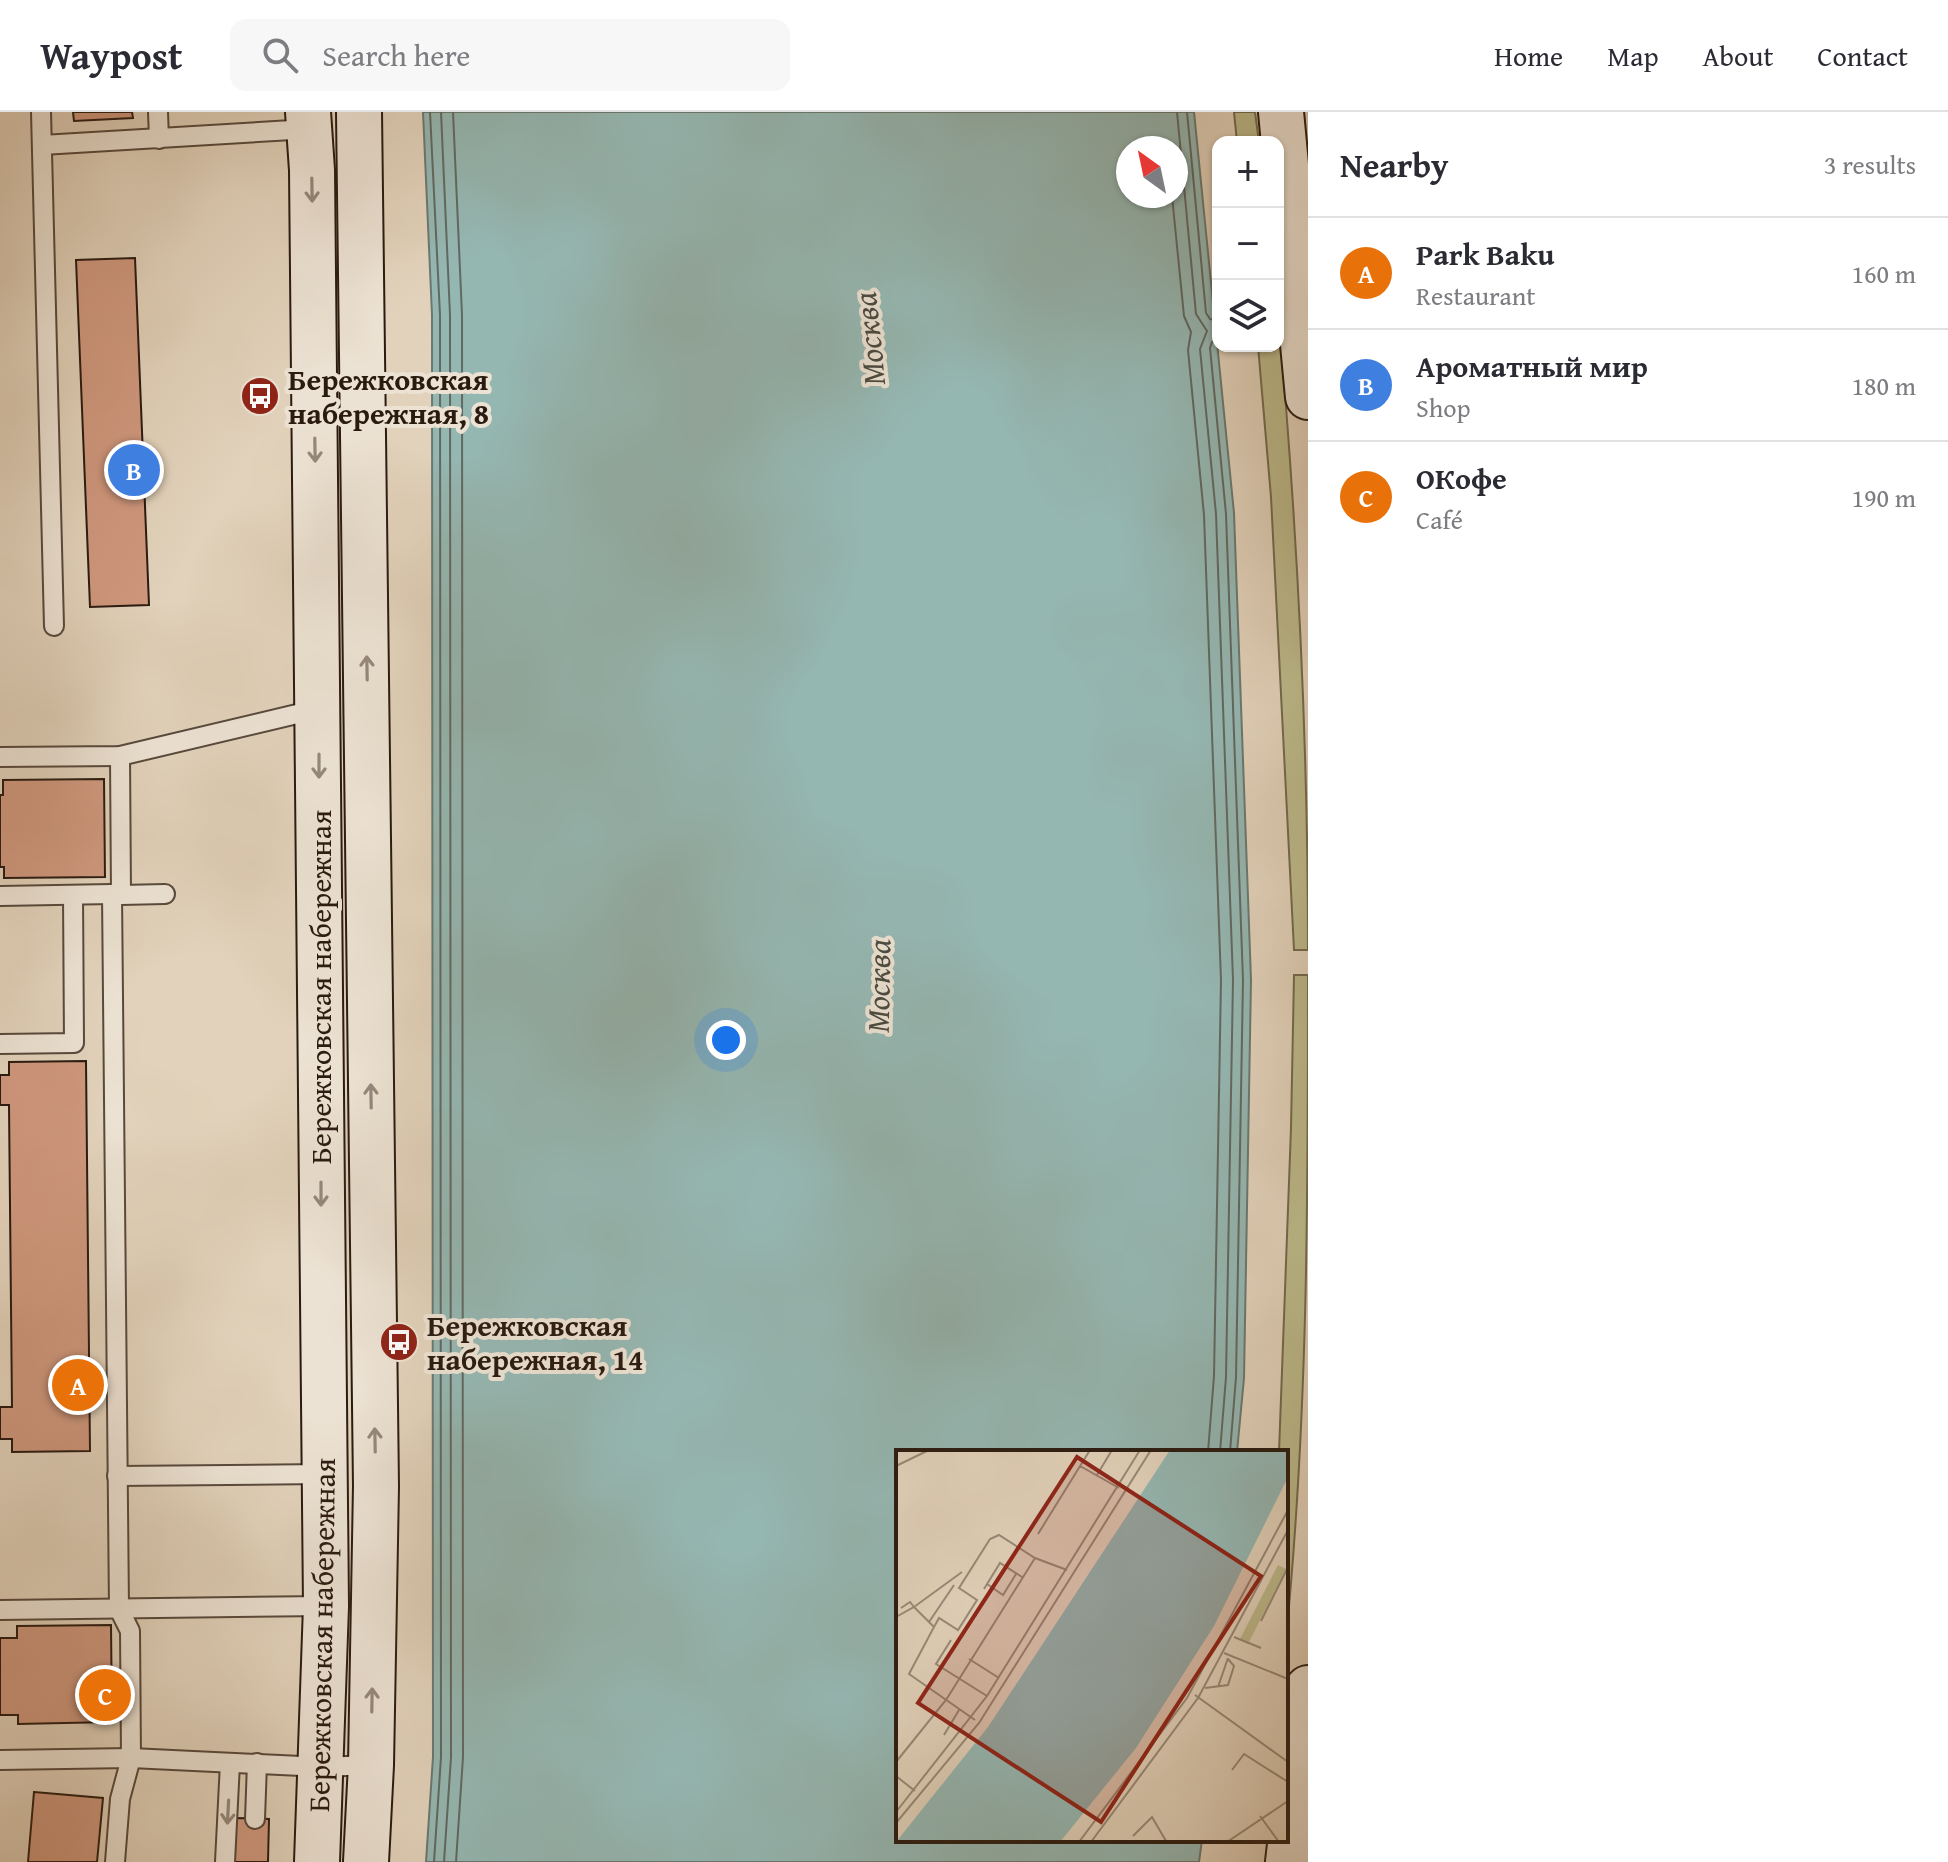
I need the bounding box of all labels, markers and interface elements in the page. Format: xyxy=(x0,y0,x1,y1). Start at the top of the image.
search box xyxy=(230,19,790,91)
text: Waypost xyxy=(40,27,182,83)
icon: search xyxy=(258,33,302,77)
text: Search here xyxy=(322,33,470,77)
text: Home xyxy=(1494,35,1563,76)
text: Map xyxy=(1607,35,1659,76)
text: About xyxy=(1703,35,1773,76)
text: Contact xyxy=(1817,35,1908,76)
north arrow xyxy=(1116,136,1188,208)
map controls xyxy=(1212,136,1284,352)
button: + xyxy=(1212,136,1284,208)
text: Nearby xyxy=(1340,140,1449,189)
text: 3 results xyxy=(1824,145,1916,184)
one-way arrow xyxy=(304,176,320,203)
button: − xyxy=(1212,208,1284,280)
text: Park Baku xyxy=(1416,232,1554,276)
text: A xyxy=(1358,254,1374,293)
text: 160 m xyxy=(1851,254,1916,293)
text: Restaurant xyxy=(1416,276,1536,315)
button: layers xyxy=(1212,280,1284,352)
water label: Москва xyxy=(841,290,897,388)
text: Ароматный мир xyxy=(1416,344,1648,388)
place label: Бережковская набережная, 8 xyxy=(288,357,489,435)
text: B xyxy=(1358,366,1374,405)
text: 180 m xyxy=(1851,366,1916,405)
bus stop icon: Бережковская набережная, 8 xyxy=(239,375,281,417)
text: Shop xyxy=(1416,388,1471,427)
one-way arrow xyxy=(307,436,323,463)
pin: B xyxy=(108,440,160,500)
text: ОКофе xyxy=(1416,456,1507,500)
text: C xyxy=(1359,478,1373,517)
text: 190 m xyxy=(1851,478,1916,517)
text: Café xyxy=(1416,500,1463,539)
one-way arrow xyxy=(359,655,375,682)
one-way arrow xyxy=(311,752,327,779)
street label: Бережковская набережная xyxy=(298,810,342,1164)
water label: Москва xyxy=(854,938,902,1033)
your location xyxy=(706,1020,746,1060)
one-way arrow xyxy=(363,1083,379,1110)
one-way arrow xyxy=(314,1180,329,1207)
place label: Бережковская набережная, 14 xyxy=(427,1303,643,1381)
bus stop icon: Бережковская набережная, 14 xyxy=(378,1321,420,1363)
pin: A xyxy=(52,1355,104,1415)
one-way arrow xyxy=(367,1427,383,1454)
inset map xyxy=(896,1450,1288,1842)
street label: Бережковская набережная xyxy=(296,1457,346,1813)
pin: C xyxy=(79,1665,131,1725)
one-way arrow xyxy=(364,1687,380,1714)
one-way arrow xyxy=(220,1798,235,1825)

